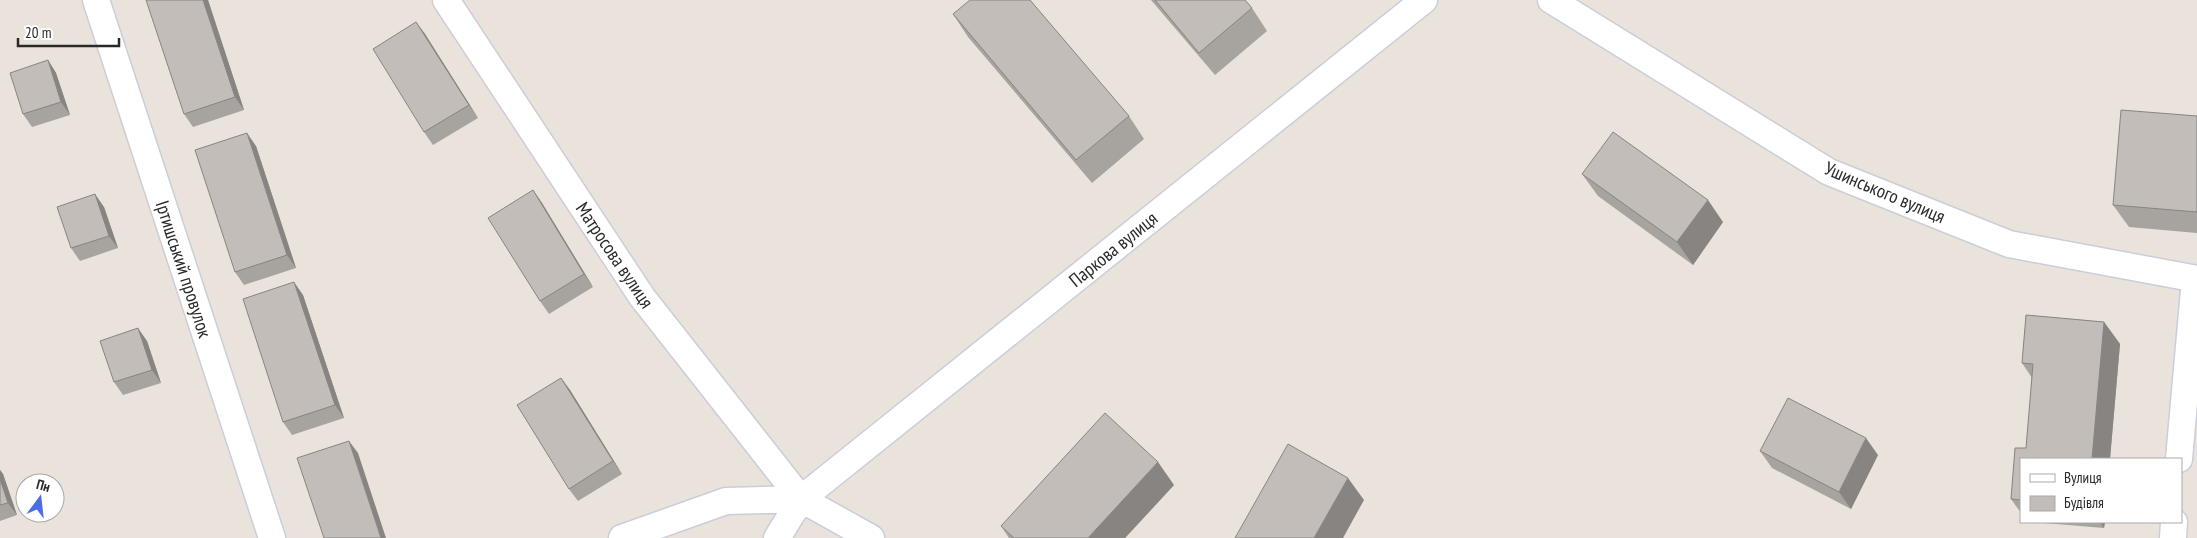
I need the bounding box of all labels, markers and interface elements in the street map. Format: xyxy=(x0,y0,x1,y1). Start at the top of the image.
scale bar xyxy=(18,15,119,47)
text: 20 m xyxy=(25,23,51,42)
street label: Ушинського вулиця xyxy=(1821,156,1949,228)
street label: Іртишський провулок xyxy=(151,197,218,341)
street label: Матросова вулиця xyxy=(571,197,659,313)
street label: Паркова вулиця xyxy=(1064,206,1162,292)
legend xyxy=(2020,458,2182,523)
text: Вулиця xyxy=(2064,468,2102,487)
north arrow xyxy=(15,473,65,523)
text: Пн xyxy=(34,475,52,496)
text: Будівля xyxy=(2064,493,2104,512)

